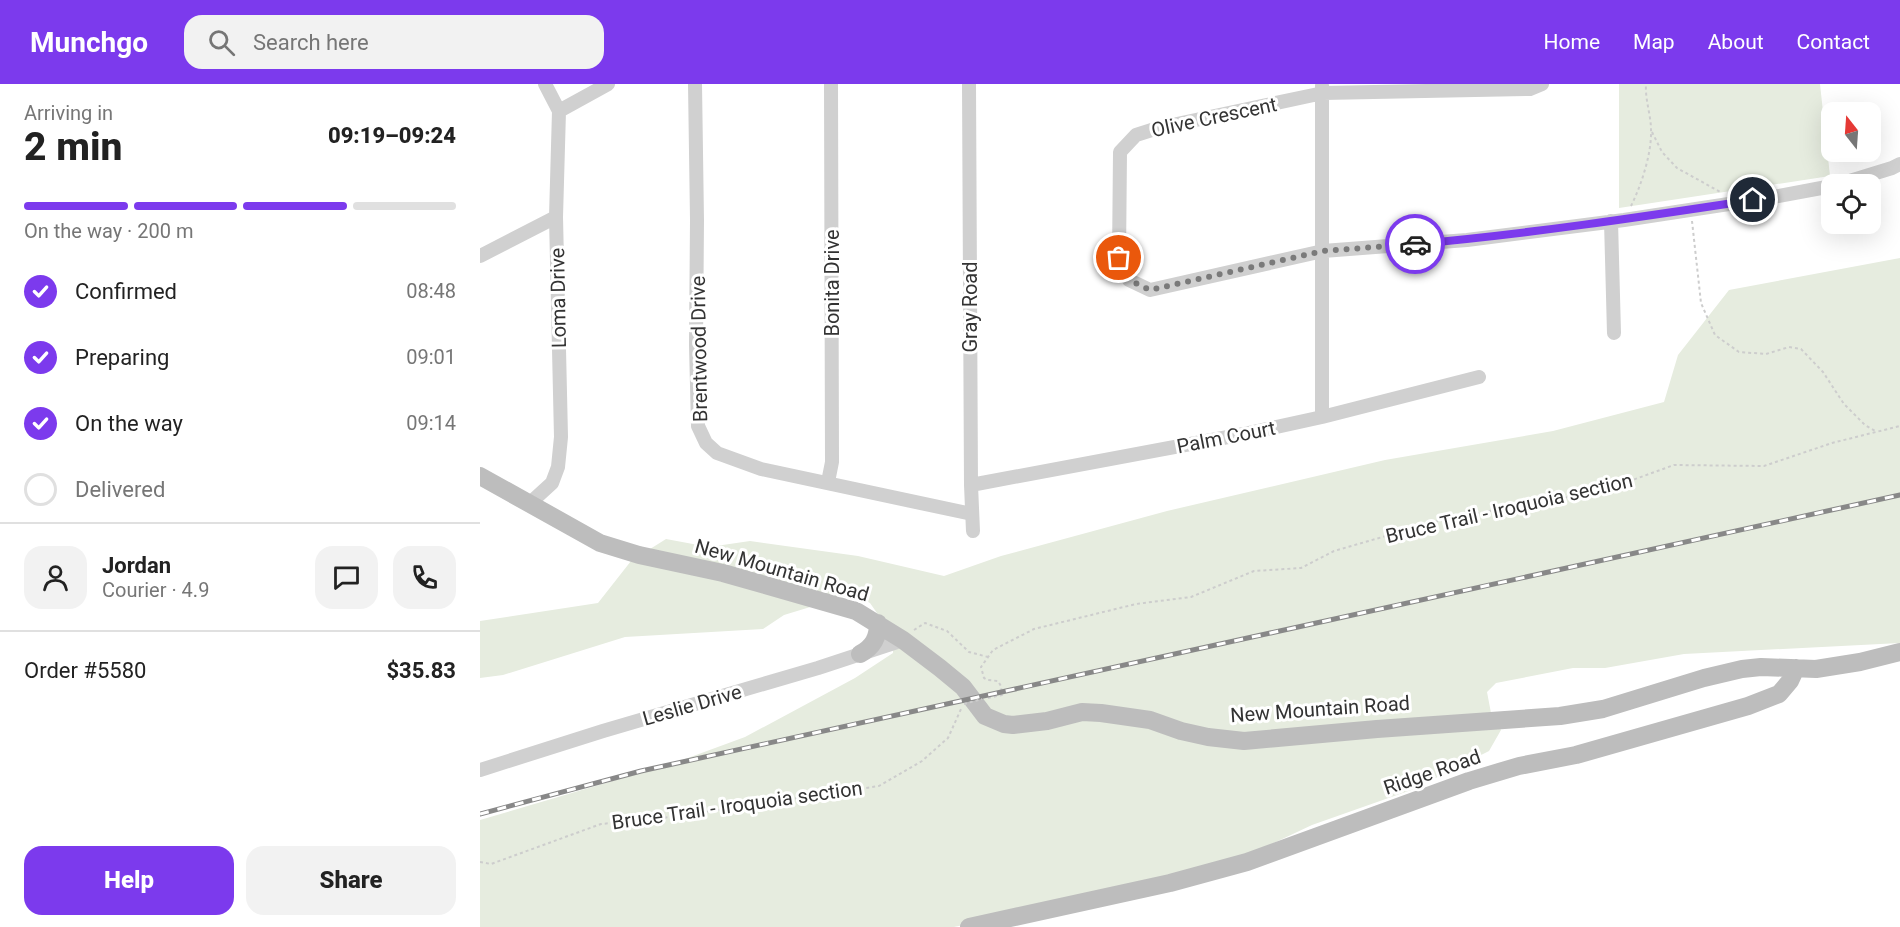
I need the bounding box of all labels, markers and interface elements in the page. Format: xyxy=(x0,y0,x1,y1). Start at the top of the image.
search box xyxy=(184,15,604,69)
text: Munchgo xyxy=(30,26,148,59)
icon: search xyxy=(205,26,238,59)
text: Search here xyxy=(253,30,369,55)
text: Home xyxy=(1544,30,1600,54)
text: Map xyxy=(1633,30,1675,54)
text: About xyxy=(1708,30,1764,54)
text: Contact xyxy=(1797,30,1870,54)
street label: Olive Crescent xyxy=(1149,92,1279,142)
text: Arriving in xyxy=(24,101,113,125)
north arrow xyxy=(1821,102,1881,162)
map controls xyxy=(1821,102,1881,234)
text: 09:19–09:24 xyxy=(328,123,456,148)
text: 2 min xyxy=(24,124,122,170)
pin xyxy=(1727,174,1778,225)
button: locate xyxy=(1821,174,1881,234)
icon: home xyxy=(1736,183,1769,216)
courier xyxy=(1385,214,1445,274)
text: On the way · 200 m xyxy=(24,219,193,243)
icon: car xyxy=(1399,228,1432,261)
street label: Bonita Drive xyxy=(820,229,844,337)
pin xyxy=(1093,232,1144,283)
icon: bag xyxy=(1102,241,1135,274)
street label: Loma Drive xyxy=(545,248,571,348)
street label: Gray Road xyxy=(958,261,982,353)
icon: check xyxy=(24,275,57,308)
street label: Brentwood Drive xyxy=(686,276,712,422)
text: Confirmed xyxy=(75,279,177,304)
text: 08:48 xyxy=(406,279,456,303)
icon: check xyxy=(24,341,57,374)
text: Preparing xyxy=(75,345,169,370)
text: 09:01 xyxy=(406,345,456,369)
icon: check xyxy=(24,407,57,440)
text: On the way xyxy=(75,411,183,436)
text: 09:14 xyxy=(406,411,456,435)
street label: Palm Court xyxy=(1175,416,1277,458)
street label: Bruce Trail - Iroquoia section xyxy=(1383,468,1635,548)
text: Delivered xyxy=(75,477,165,502)
street label: New Mountain Road xyxy=(692,534,872,606)
button: person xyxy=(24,546,87,609)
button: chat xyxy=(315,546,378,609)
button: phone xyxy=(393,546,456,609)
text: Jordan xyxy=(102,553,171,578)
text: Courier · 4.9 xyxy=(102,578,209,602)
text: Order #5580 xyxy=(24,658,146,683)
text: $35.83 xyxy=(387,658,456,683)
street label: Leslie Drive xyxy=(640,679,744,731)
street label: New Mountain Road xyxy=(1229,691,1411,727)
street label: Ridge Road xyxy=(1380,744,1484,800)
street label: Bruce Trail - Iroquoia section xyxy=(610,776,864,834)
button: Help xyxy=(24,846,234,915)
button: Share xyxy=(246,846,456,915)

